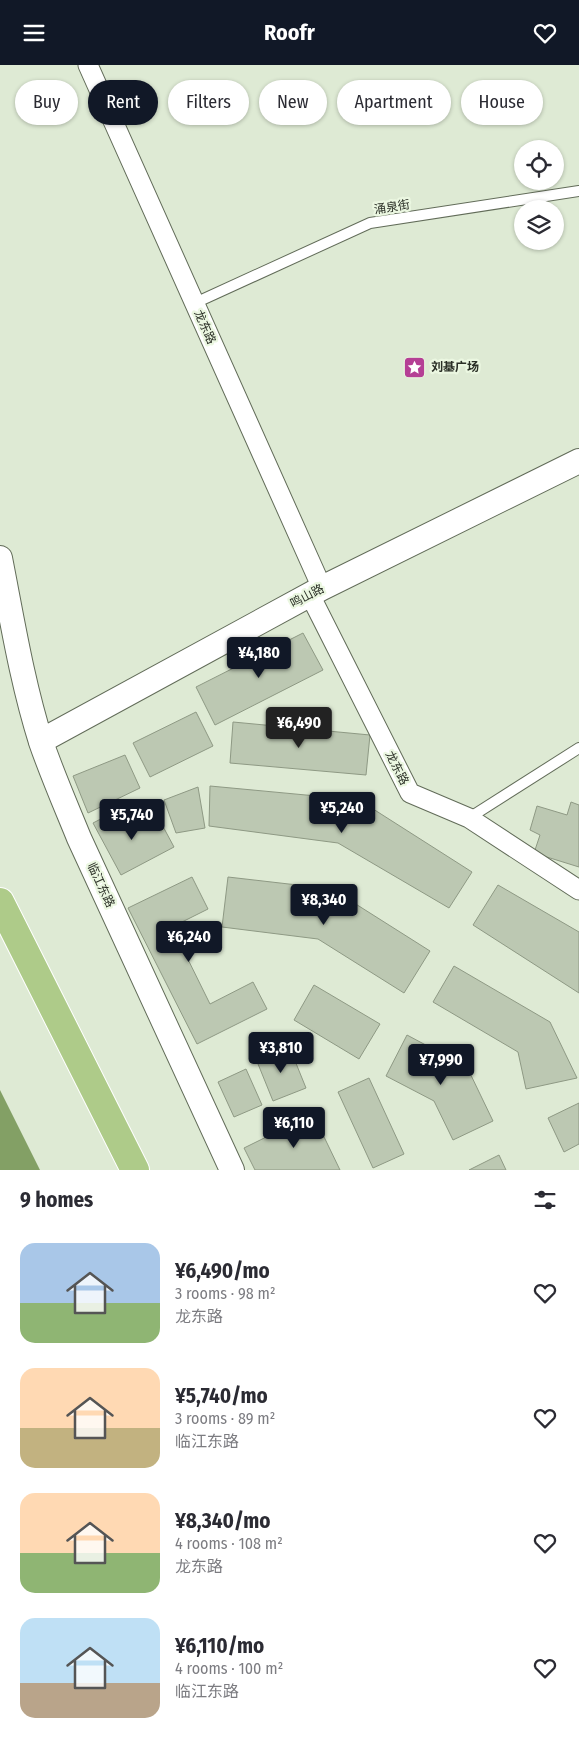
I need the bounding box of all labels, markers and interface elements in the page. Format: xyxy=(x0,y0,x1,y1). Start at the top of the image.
icon: menu xyxy=(20,19,48,47)
text: Roofr xyxy=(264,19,315,46)
icon: heart xyxy=(531,19,559,47)
chip: Buy xyxy=(15,80,78,125)
chip: Rent xyxy=(88,80,158,125)
chip: Filters xyxy=(168,80,249,125)
chip: New xyxy=(259,80,327,125)
chip: Apartment xyxy=(337,80,451,125)
chip: House xyxy=(461,80,543,125)
map controls xyxy=(514,140,564,250)
button: locate xyxy=(514,140,564,190)
street label: 涌泉街 xyxy=(373,197,411,217)
button: layers xyxy=(514,200,564,250)
street label: 龙东路 xyxy=(191,308,219,346)
place icon: 刘基广场 xyxy=(403,355,427,379)
place label: 刘基广场 xyxy=(431,360,479,374)
street label: 鸣山路 xyxy=(288,581,326,611)
pin: ¥4,180 xyxy=(218,637,300,679)
text: ¥4,180 xyxy=(238,643,280,662)
pin: ¥6,490 xyxy=(258,707,340,749)
text: ¥6,490 xyxy=(277,713,321,732)
street label: 龙东路 xyxy=(383,749,411,787)
pin: ¥5,240 xyxy=(301,791,383,834)
text: ¥5,240 xyxy=(320,798,364,817)
pin: ¥5,740 xyxy=(91,799,173,841)
text: ¥5,740 xyxy=(111,805,153,824)
street label: 临江东路 xyxy=(85,860,117,910)
pin: ¥8,340 xyxy=(283,883,365,926)
text: ¥8,340 xyxy=(302,890,346,909)
pin: ¥6,240 xyxy=(148,921,230,963)
text: ¥6,240 xyxy=(167,927,211,946)
pin: ¥3,810 xyxy=(240,1031,322,1074)
text: ¥3,810 xyxy=(260,1038,302,1057)
pin: ¥7,990 xyxy=(400,1043,482,1086)
text: ¥7,990 xyxy=(419,1050,463,1069)
pin: ¥6,110 xyxy=(253,1107,335,1149)
text: ¥6,110 xyxy=(274,1113,314,1132)
icon: filters xyxy=(531,1186,559,1214)
text: 9 homes xyxy=(20,1187,93,1213)
text: ¥6,490/mo xyxy=(175,1258,270,1284)
icon: home xyxy=(60,1263,120,1323)
icon: heart xyxy=(531,1279,559,1307)
text: 3 rooms · 98 m² xyxy=(175,1284,276,1303)
text: 龙东路 xyxy=(175,1307,223,1326)
text: ¥5,740/mo xyxy=(175,1383,268,1409)
icon: home xyxy=(60,1388,120,1448)
icon: heart xyxy=(531,1404,559,1432)
text: 3 rooms · 89 m² xyxy=(175,1409,275,1428)
text: 临江东路 xyxy=(175,1432,239,1451)
text: ¥8,340/mo xyxy=(175,1508,270,1534)
icon: home xyxy=(60,1513,120,1573)
icon: heart xyxy=(531,1529,559,1557)
text: 4 rooms · 108 m² xyxy=(175,1534,283,1553)
text: 龙东路 xyxy=(175,1557,223,1576)
text: ¥6,110/mo xyxy=(175,1633,264,1659)
icon: home xyxy=(60,1638,120,1698)
icon: heart xyxy=(531,1654,559,1682)
text: 4 rooms · 100 m² xyxy=(175,1659,283,1678)
text: 临江东路 xyxy=(175,1682,239,1701)

